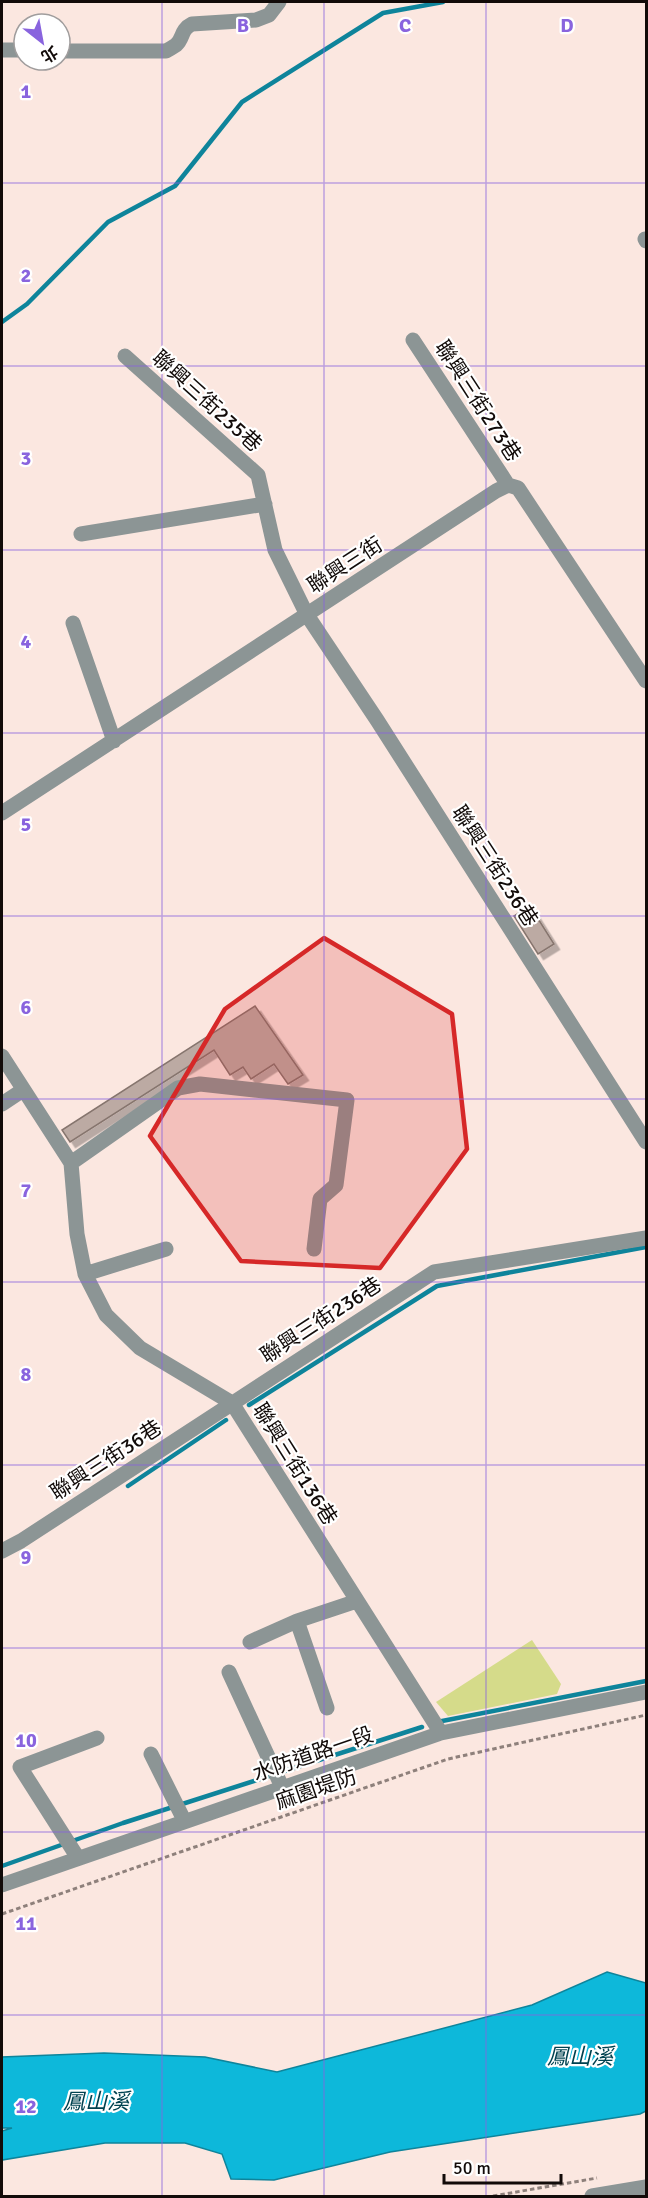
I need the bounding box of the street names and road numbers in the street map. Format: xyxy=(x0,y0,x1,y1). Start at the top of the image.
street label: 聯興三街273巷 xyxy=(429,336,527,466)
street label: 聯興三街235巷 xyxy=(147,345,267,457)
street label: 聯興三街 xyxy=(303,531,387,599)
street label: 聯興三街236巷 xyxy=(446,801,544,931)
street label: 聯興三街236巷 xyxy=(256,1271,386,1369)
street label: 聯興三街136巷 xyxy=(247,1398,343,1530)
street label: 聯興三街36巷 xyxy=(45,1414,167,1506)
street label: 水防道路一段 xyxy=(249,1721,377,1787)
street label: 麻園堤防 xyxy=(272,1763,360,1815)

